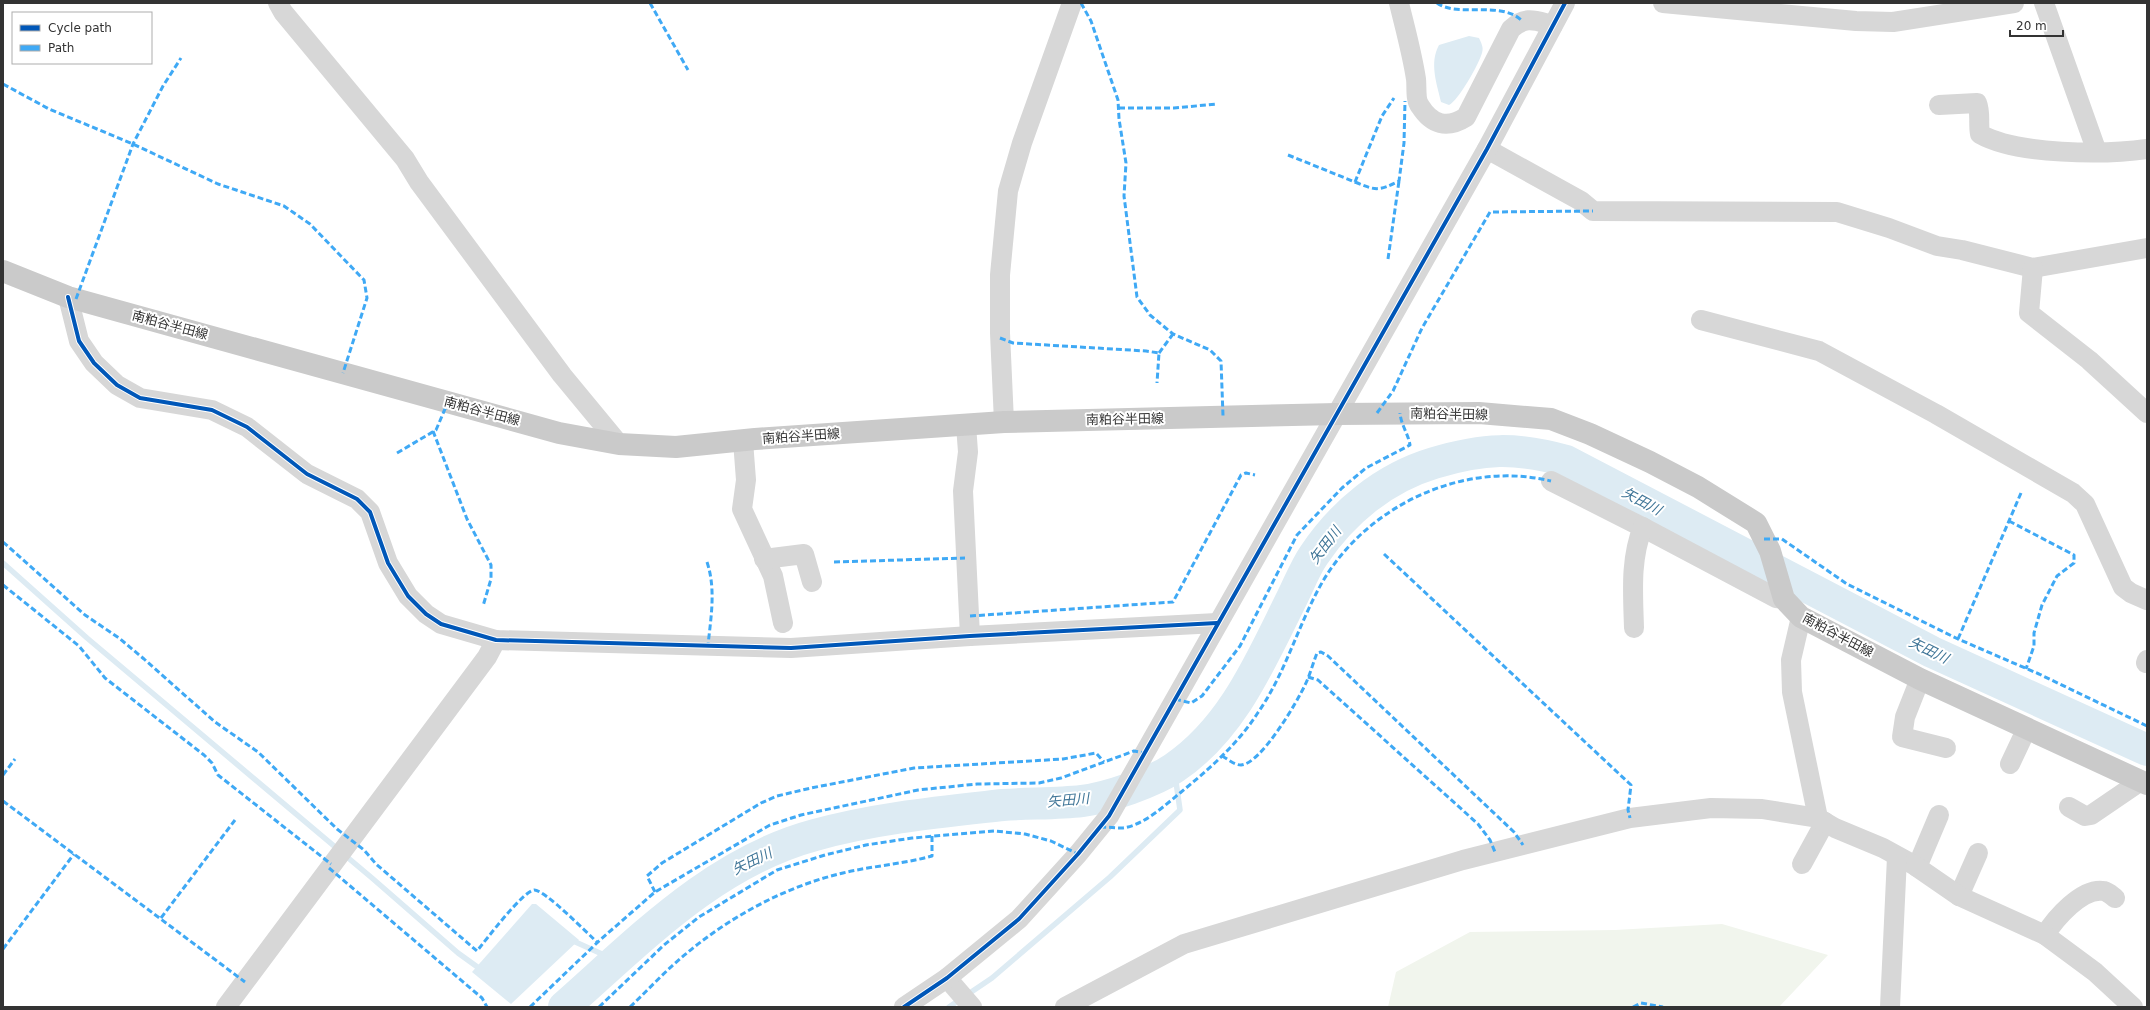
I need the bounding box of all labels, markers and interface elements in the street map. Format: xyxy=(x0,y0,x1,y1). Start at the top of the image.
legend xyxy=(12,12,152,64)
scale bar xyxy=(2010,12,2063,38)
text: 20 m xyxy=(2016,19,2047,33)
text: Cycle path xyxy=(48,21,112,35)
text: Path xyxy=(48,41,74,55)
street label: 南粕谷半田線 xyxy=(130,308,210,342)
street label: 南粕谷半田線 xyxy=(442,394,522,428)
street label: 南粕谷半田線 xyxy=(1410,406,1488,422)
street label: 南粕谷半田線 xyxy=(1086,411,1164,427)
street label: 南粕谷半田線 xyxy=(762,426,840,446)
water label: 矢田川 xyxy=(1620,484,1666,519)
water label: 矢田川 xyxy=(1306,522,1345,567)
street label: 南粕谷半田線 xyxy=(1800,610,1876,660)
water label: 矢田川 xyxy=(1907,634,1953,667)
water label: 矢田川 xyxy=(1046,790,1092,810)
water label: 矢田川 xyxy=(730,844,776,877)

